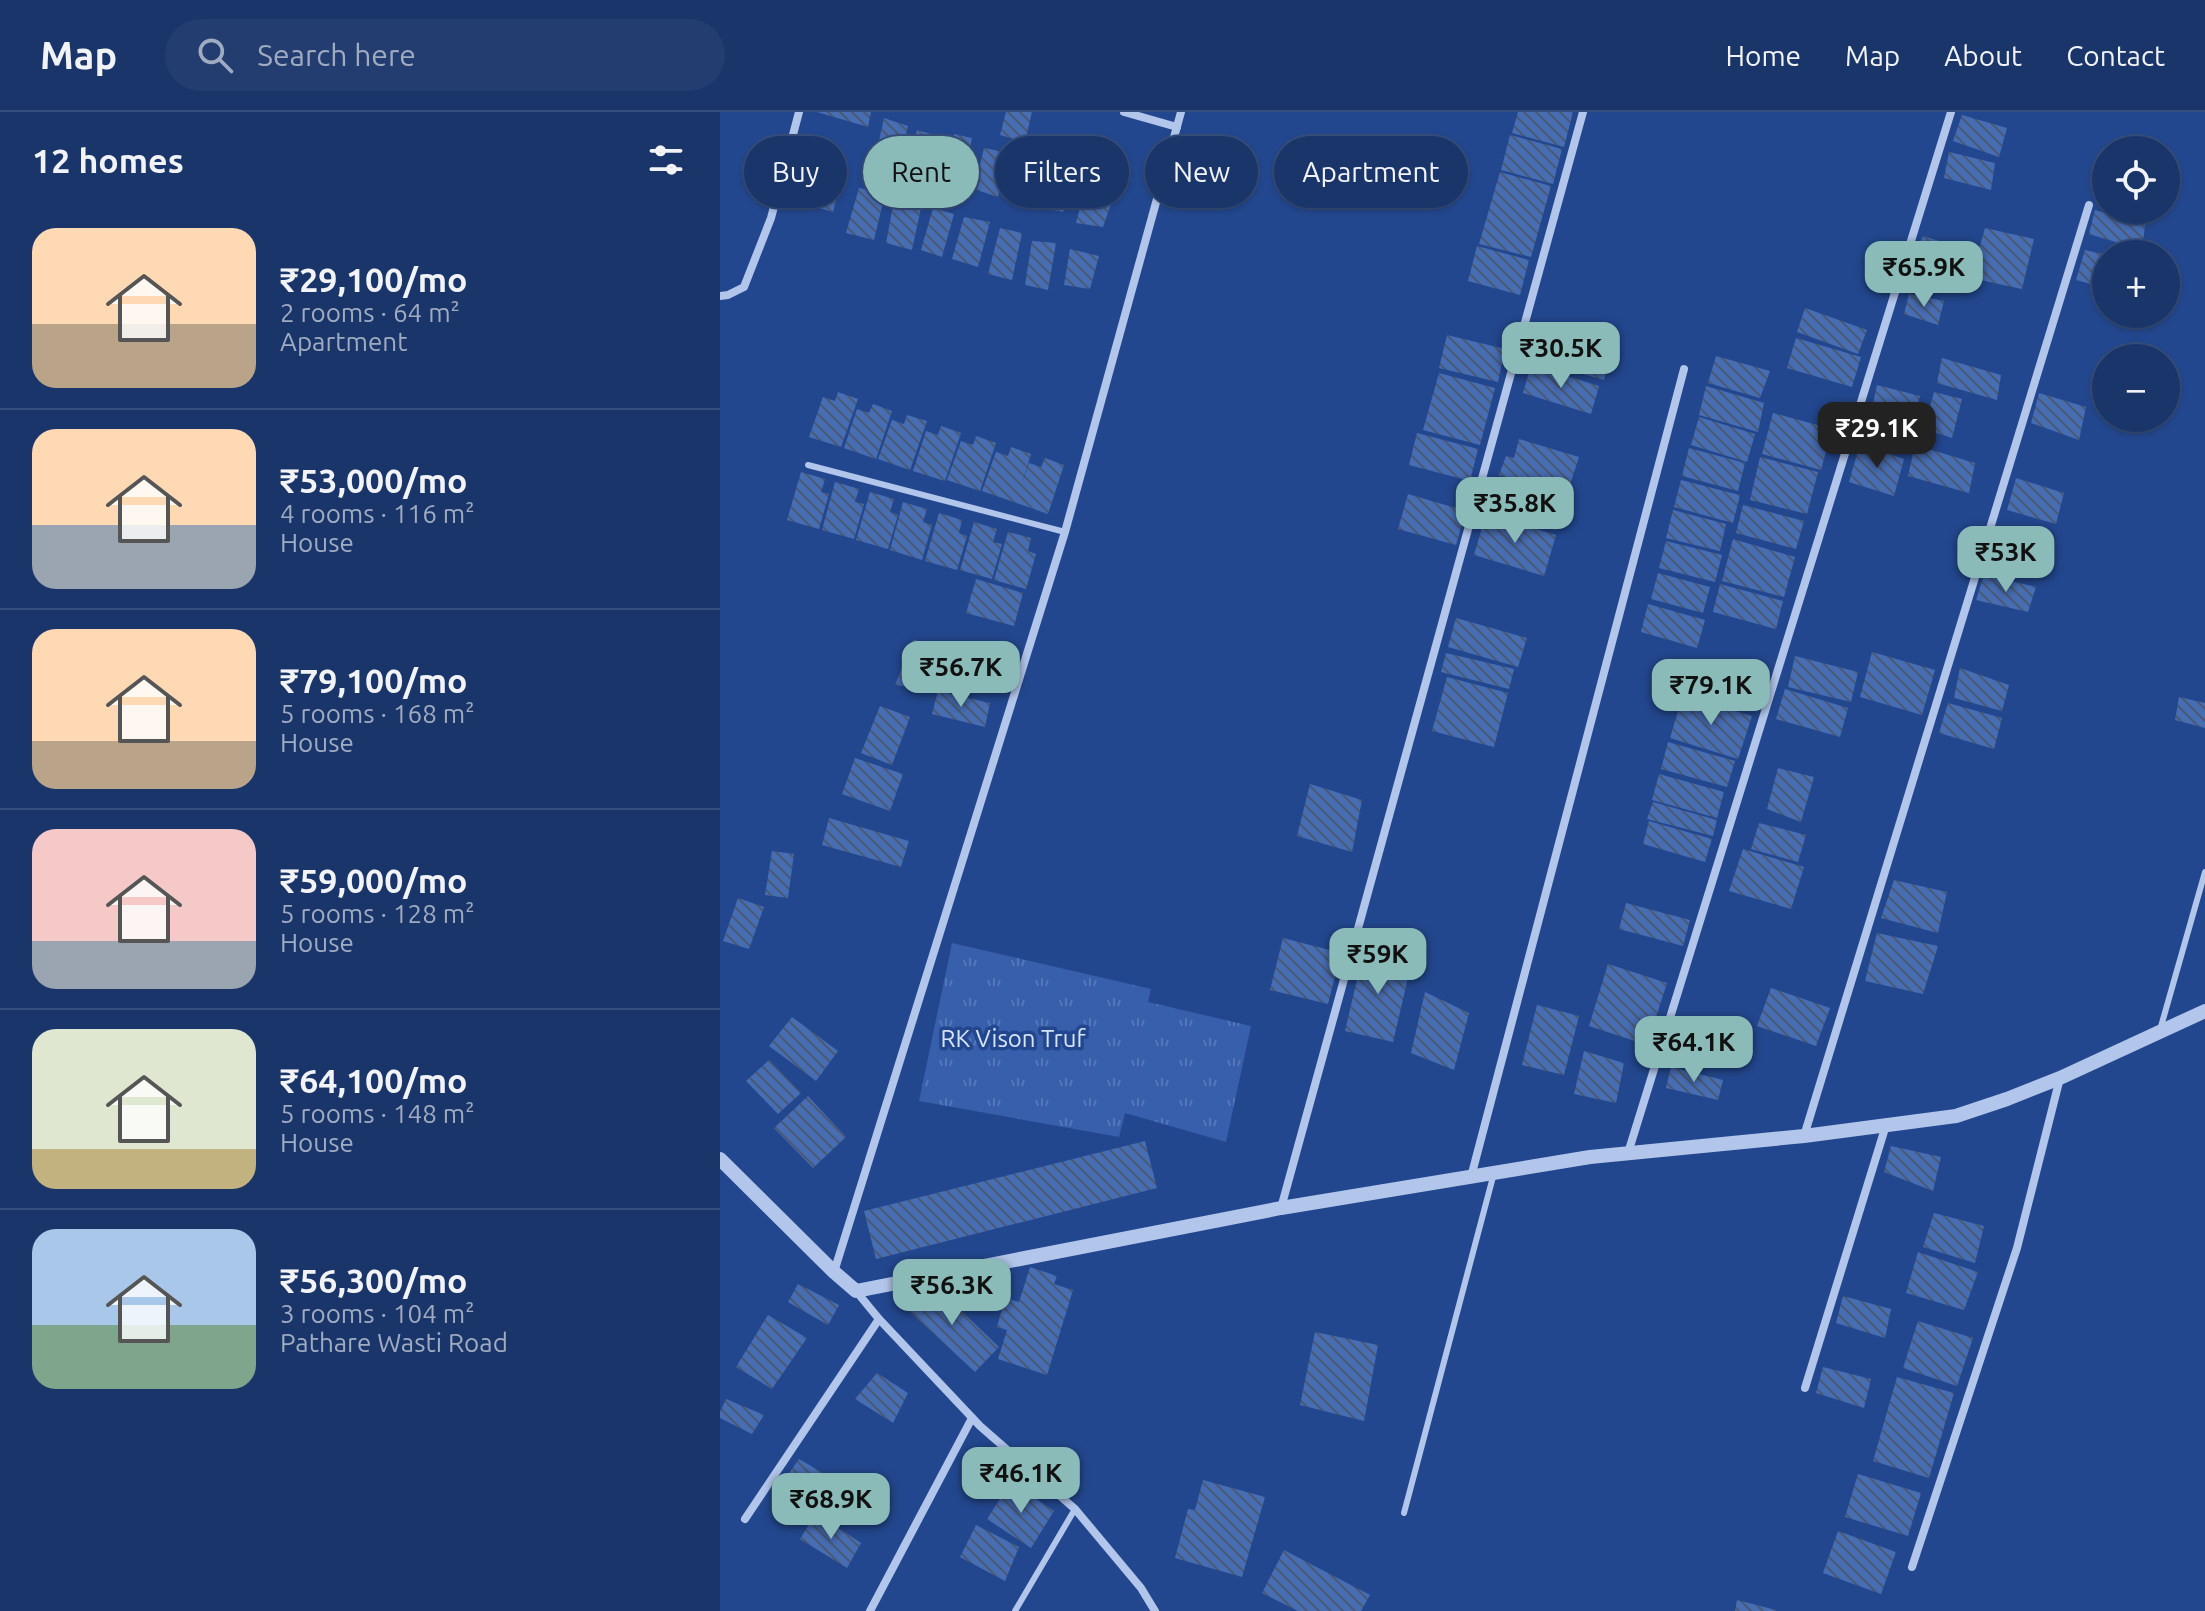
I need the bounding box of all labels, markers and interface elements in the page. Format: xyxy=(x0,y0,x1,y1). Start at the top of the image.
search box xyxy=(165,19,725,91)
icon: search xyxy=(193,33,237,77)
text: Map xyxy=(40,34,117,76)
text: Search here xyxy=(257,38,416,72)
text: Home xyxy=(1726,40,1801,71)
text: Map xyxy=(1845,40,1900,71)
text: About xyxy=(1944,40,2022,71)
text: Contact xyxy=(2066,40,2165,71)
chip: Buy xyxy=(744,136,847,208)
chip: Rent xyxy=(863,136,979,208)
chip: Filters xyxy=(995,136,1129,208)
chip: New xyxy=(1145,136,1258,208)
chip: Apartment xyxy=(1274,136,1468,208)
map controls xyxy=(2092,136,2180,432)
button: locate xyxy=(2092,136,2180,224)
icon: filters xyxy=(644,138,688,182)
text: 12 homes xyxy=(32,141,184,179)
button: + xyxy=(2092,240,2180,328)
pin: ₹65.9K xyxy=(1859,241,1989,309)
text: ₹65.9K xyxy=(1883,252,1965,281)
icon: home xyxy=(96,260,192,356)
text: ₹29,100/mo xyxy=(280,260,467,298)
text: 2 rooms · 64 m² xyxy=(280,298,460,327)
pin: ₹30.5K xyxy=(1496,322,1626,390)
text: Apartment xyxy=(280,327,407,356)
text: ₹30.5K xyxy=(1520,333,1602,362)
button: − xyxy=(2092,344,2180,432)
pin: ₹29.1K xyxy=(1812,402,1942,470)
text: ₹29.1K xyxy=(1836,413,1918,442)
icon: home xyxy=(96,461,192,557)
text: ₹53,000/mo xyxy=(280,461,467,499)
pin: ₹35.8K xyxy=(1450,477,1580,545)
text: ₹35.8K xyxy=(1474,488,1556,517)
text: 4 rooms · 116 m² xyxy=(280,499,475,528)
pin: ₹53K xyxy=(1959,526,2053,594)
text: House xyxy=(280,528,354,557)
text: ₹53K xyxy=(1975,537,2037,566)
pin: ₹56.7K xyxy=(896,641,1026,709)
text: ₹56.7K xyxy=(920,652,1002,681)
pin: ₹79.1K xyxy=(1646,659,1776,727)
icon: home xyxy=(96,661,192,757)
text: ₹79,100/mo xyxy=(280,661,467,699)
text: ₹79.1K xyxy=(1670,670,1752,699)
text: 5 rooms · 168 m² xyxy=(280,699,475,728)
text: House xyxy=(280,728,354,757)
icon: home xyxy=(96,861,192,957)
text: ₹59,000/mo xyxy=(280,861,467,899)
text: 5 rooms · 128 m² xyxy=(280,899,475,928)
text: House xyxy=(280,928,354,957)
pin: ₹59K xyxy=(1331,928,1425,996)
text: ₹59K xyxy=(1347,939,1409,968)
pin: ₹64.1K xyxy=(1629,1016,1759,1084)
park label: RK Vison Truf xyxy=(940,1025,1086,1052)
text: ₹64.1K xyxy=(1653,1027,1735,1056)
icon: home xyxy=(96,1061,192,1157)
text: ₹64,100/mo xyxy=(280,1061,467,1099)
text: 5 rooms · 148 m² xyxy=(280,1099,475,1128)
text: House xyxy=(280,1128,354,1157)
pin: ₹56.3K xyxy=(887,1259,1017,1327)
icon: home xyxy=(96,1261,192,1357)
text: ₹56,300/mo xyxy=(280,1261,467,1299)
text: ₹56.3K xyxy=(911,1270,993,1299)
text: 3 rooms · 104 m² xyxy=(280,1299,475,1328)
text: Pathare Wasti Road xyxy=(280,1328,508,1357)
pin: ₹46.1K xyxy=(956,1447,1086,1515)
text: ₹46.1K xyxy=(980,1458,1062,1487)
pin: ₹68.9K xyxy=(766,1473,896,1541)
text: ₹68.9K xyxy=(790,1484,872,1513)

